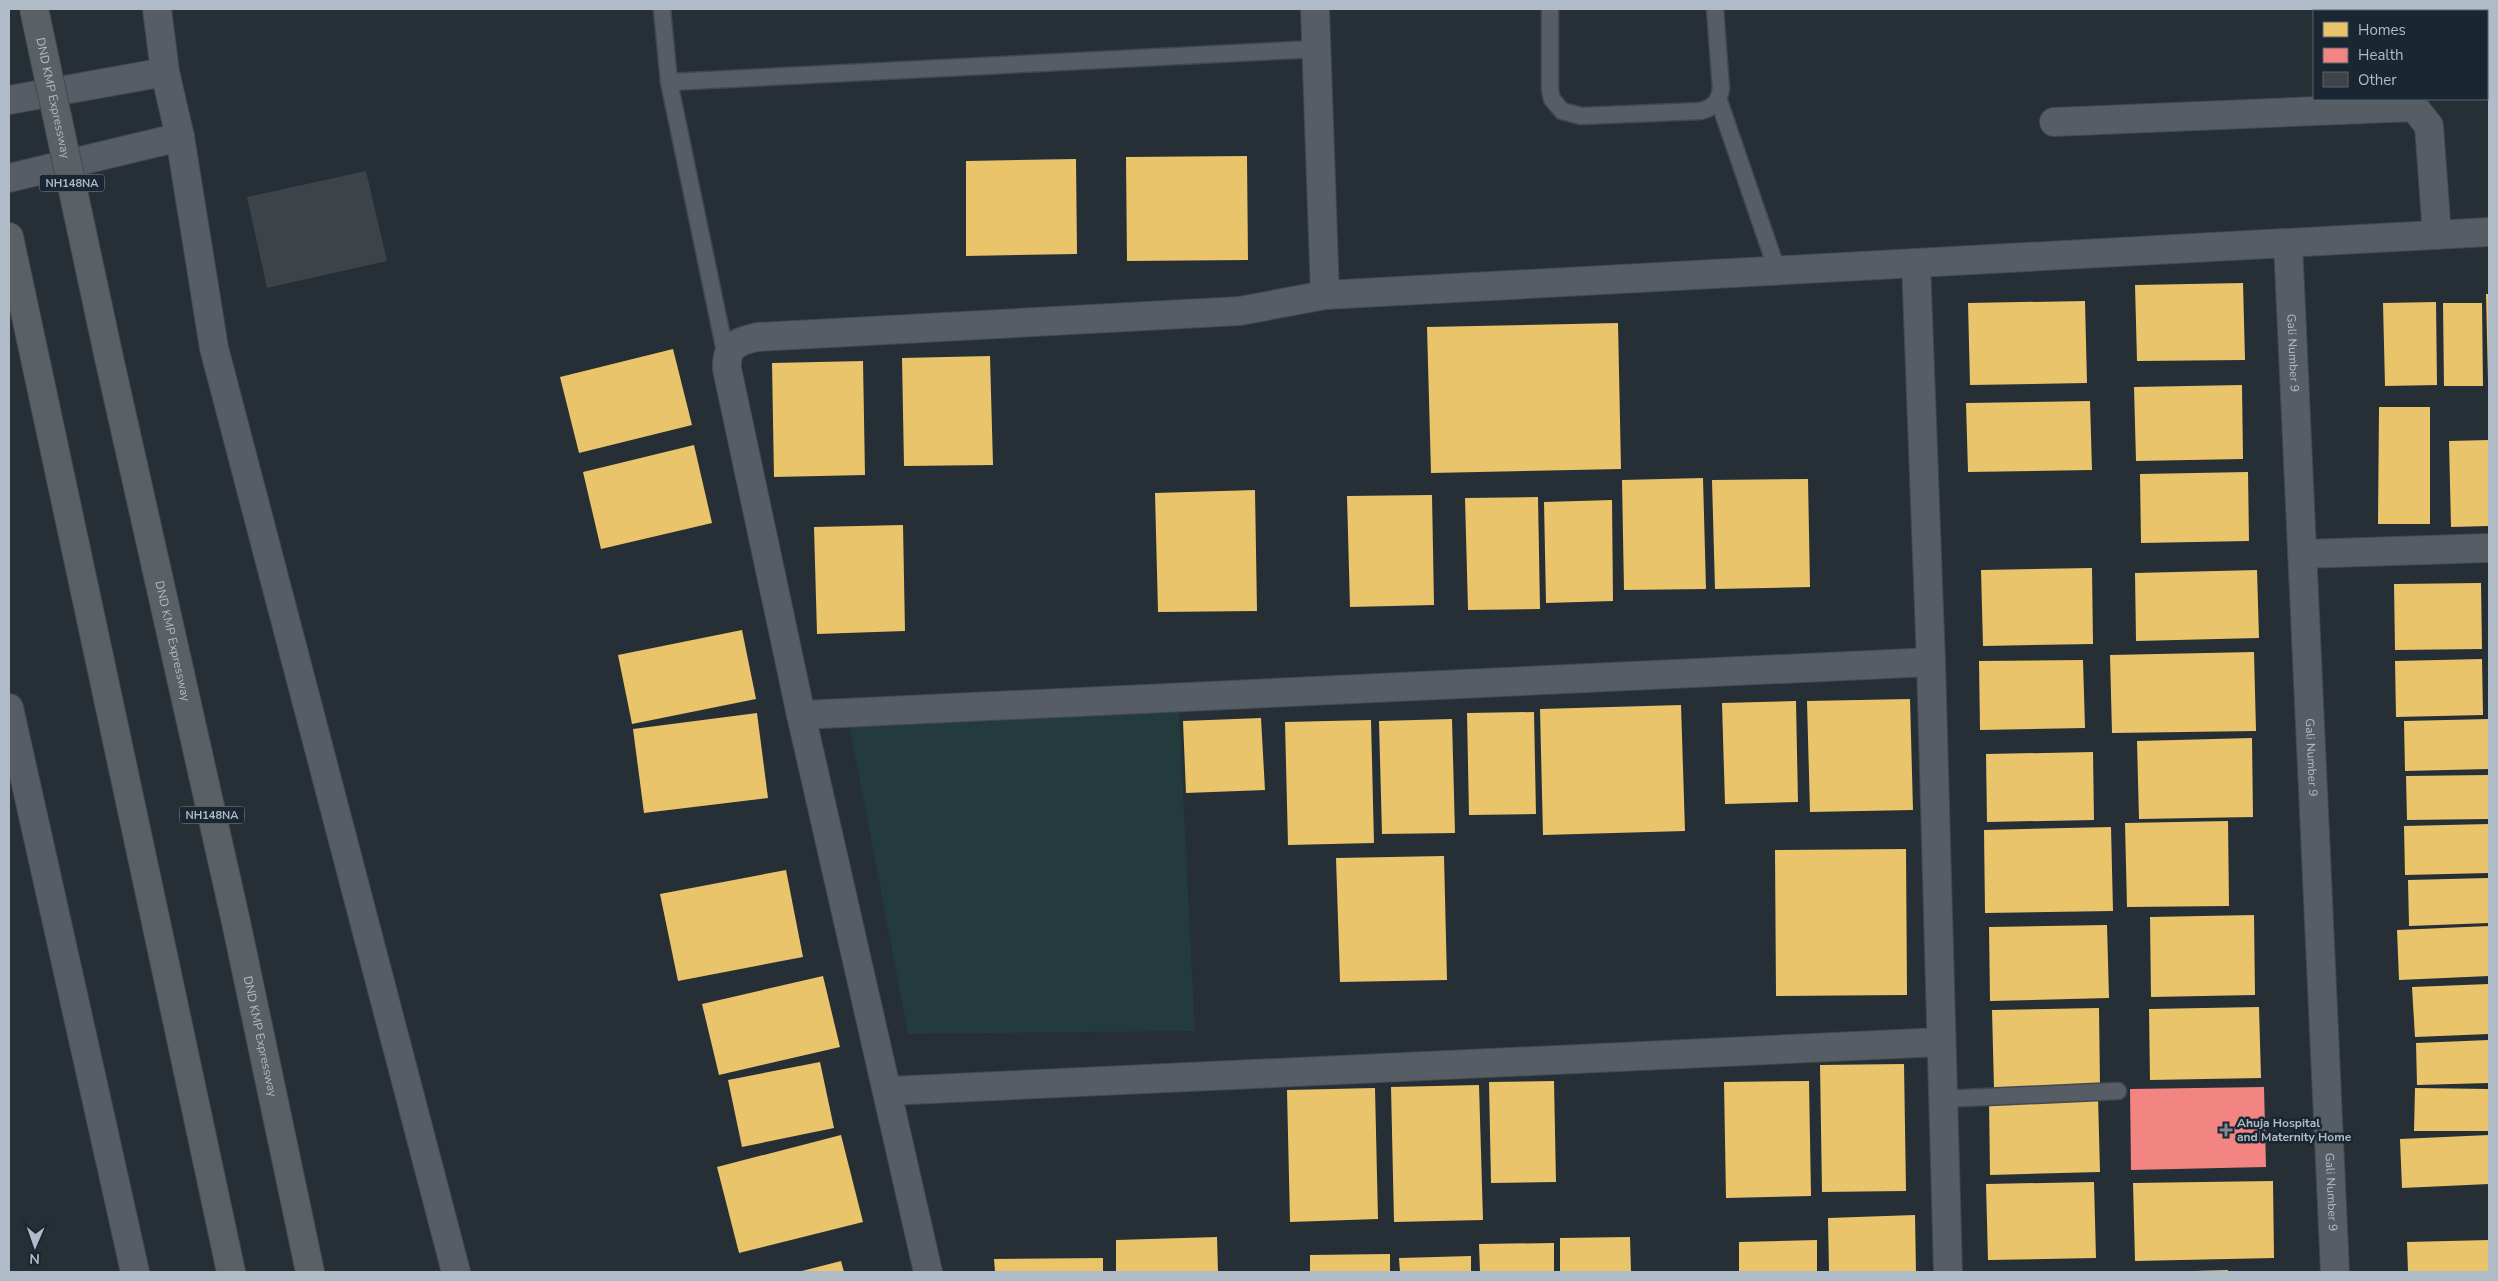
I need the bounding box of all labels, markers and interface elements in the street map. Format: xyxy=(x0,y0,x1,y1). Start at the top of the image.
legend xyxy=(2313,10,2488,100)
text: Homes xyxy=(2358,20,2406,40)
street label: DND KMP Expressway xyxy=(32,36,74,161)
text: Health xyxy=(2358,45,2403,65)
text: Other xyxy=(2358,70,2397,90)
road number: NH148NA xyxy=(40,174,104,192)
street label: Gali Number 9 xyxy=(2283,313,2303,392)
street label: DND KMP Expressway xyxy=(151,579,194,704)
street label: Gali Number 9 xyxy=(2302,718,2321,797)
road number: NH148NA xyxy=(180,806,244,824)
street label: DND KMP Expressway xyxy=(240,974,281,1099)
place label: Ahuja Hospital and Maternity Home xyxy=(2237,1115,2352,1145)
marker: Ahuja Hospital and Maternity Home xyxy=(2219,1123,2233,1137)
street label: Gali Number 9 xyxy=(2322,1152,2341,1232)
north arrow xyxy=(10,1221,60,1271)
text: N xyxy=(29,1249,40,1268)

